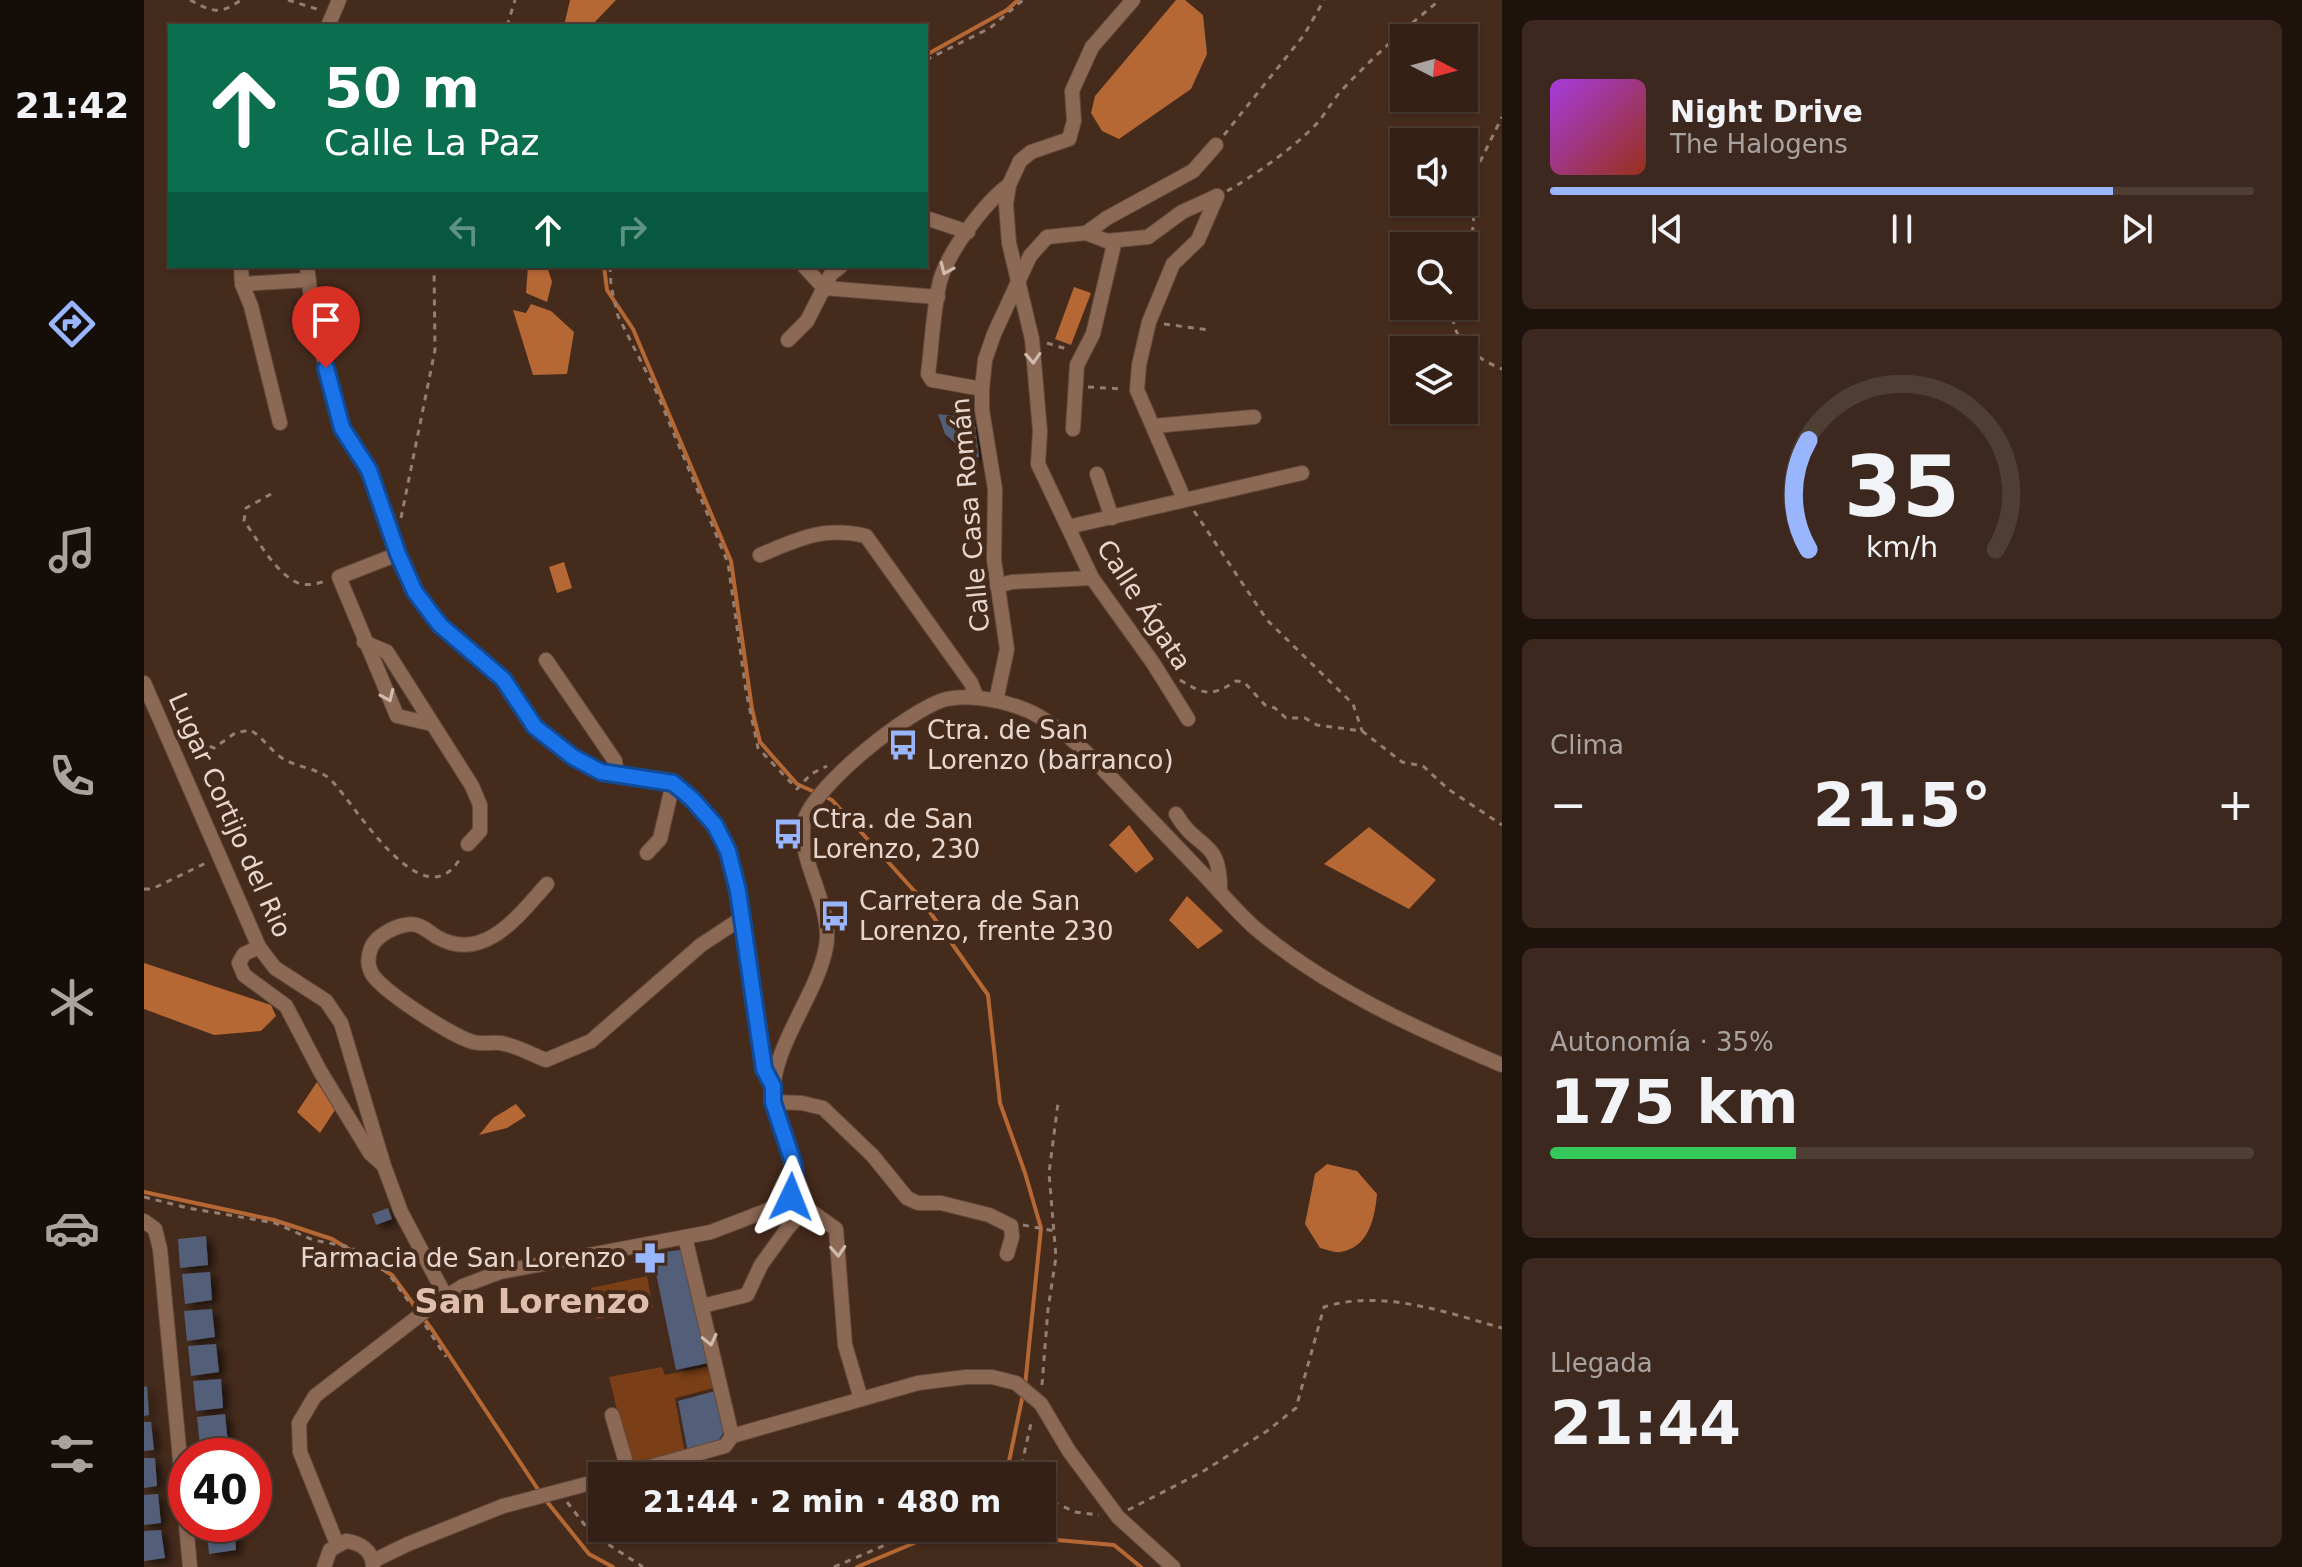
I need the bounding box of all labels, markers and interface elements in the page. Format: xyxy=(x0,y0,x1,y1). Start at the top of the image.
north arrow xyxy=(1390,24,1478,112)
map controls xyxy=(1390,24,1478,424)
text: 50 m xyxy=(324,55,480,120)
icon: ahead xyxy=(192,56,296,160)
text: 21:42 xyxy=(15,85,129,126)
text: Night Drive xyxy=(1670,94,1863,129)
text: Calle La Paz xyxy=(324,122,539,163)
button: sound xyxy=(1390,128,1478,216)
text: The Halogens xyxy=(1670,129,1848,159)
icon: previous xyxy=(1645,207,1689,251)
icon: pause xyxy=(1880,207,1924,251)
icon: next xyxy=(2115,207,2159,251)
icon: left xyxy=(442,208,486,252)
icon: ahead xyxy=(526,208,570,252)
icon: right xyxy=(610,208,654,252)
button: search xyxy=(1390,232,1478,320)
one-way arrow xyxy=(940,260,956,275)
pin xyxy=(292,286,360,368)
icon: directions xyxy=(44,296,100,352)
icon: arrive xyxy=(304,298,348,342)
button: layers xyxy=(1390,336,1478,424)
one-way arrow xyxy=(1024,352,1041,365)
street label: Calle Casa Román xyxy=(945,397,995,633)
text: 35 xyxy=(1844,439,1960,536)
icon: music xyxy=(44,522,100,578)
text: km/h xyxy=(1866,530,1938,564)
street label: Calle Ágata xyxy=(1091,534,1198,676)
street label: Lugar Cortijo del Rio xyxy=(162,688,298,942)
one-way arrow xyxy=(378,688,394,702)
place label: Ctra. de San Lorenzo (barranco) xyxy=(927,715,1174,775)
bus stop icon: Ctra. de San Lorenzo (barranco) xyxy=(886,728,920,762)
text: Clima xyxy=(1550,730,1624,760)
icon: phone xyxy=(44,748,100,804)
text: 21.5° xyxy=(1813,770,1991,840)
text: − xyxy=(1550,779,1587,830)
text: + xyxy=(2217,779,2254,830)
place label: Ctra. de San Lorenzo, 230 xyxy=(812,804,980,864)
bus stop icon: Ctra. de San Lorenzo, 230 xyxy=(771,817,805,851)
place label: Carretera de San Lorenzo, frente 230 xyxy=(859,886,1113,946)
bus stop icon: Carretera de San Lorenzo, frente 230 xyxy=(818,899,852,933)
icon: climate xyxy=(44,974,100,1030)
text: Autonomía · 35% xyxy=(1550,1027,1774,1057)
text: 175 km xyxy=(1550,1067,1799,1137)
position arrow xyxy=(749,1155,833,1239)
icon: car xyxy=(44,1200,100,1256)
pharmacy icon: Farmacia de San Lorenzo xyxy=(633,1241,667,1275)
place label: Farmacia de San Lorenzo xyxy=(300,1243,626,1273)
one-way arrow xyxy=(829,1245,846,1258)
district label: San Lorenzo xyxy=(414,1281,650,1321)
one-way arrow xyxy=(700,1332,717,1346)
text: Llegada xyxy=(1550,1348,1653,1378)
text: 21:44 xyxy=(1550,1388,1741,1458)
icon: filters xyxy=(44,1426,100,1482)
speed limit sign: 40 xyxy=(168,1438,272,1542)
text: 21:44 · 2 min · 480 m xyxy=(643,1484,1001,1519)

